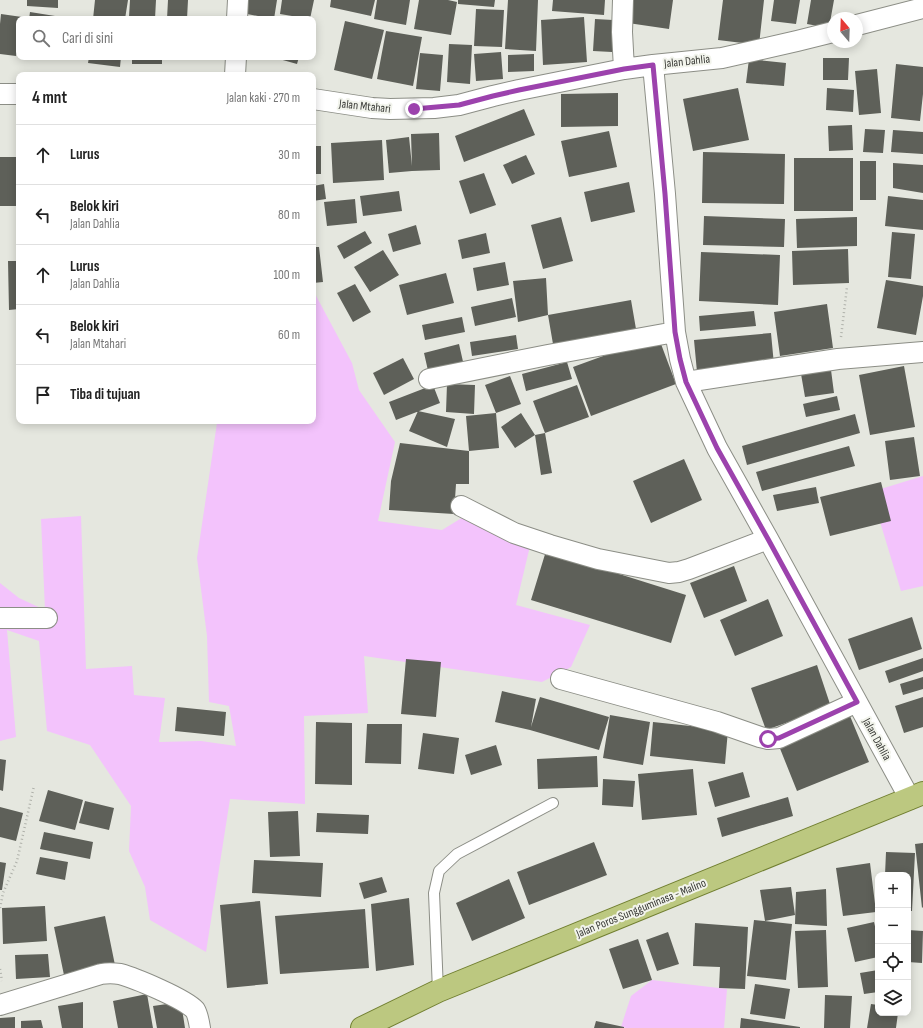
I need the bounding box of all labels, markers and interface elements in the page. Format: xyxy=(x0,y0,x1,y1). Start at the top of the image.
north arrow xyxy=(827,12,863,48)
search box xyxy=(16,16,316,60)
icon: search xyxy=(30,27,52,49)
text: Cari di sini xyxy=(62,29,113,48)
street label: Jalan Dahlia xyxy=(662,52,711,71)
text: 4 mnt xyxy=(32,88,67,108)
text: Jalan kaki · 270 m xyxy=(226,90,300,106)
street label: Jalan Mtahari xyxy=(337,96,391,117)
route end xyxy=(405,100,423,118)
icon: ahead xyxy=(32,144,54,166)
text: Lurus xyxy=(70,145,99,164)
text: 30 m xyxy=(278,147,300,163)
text: Belok kiri xyxy=(70,197,119,216)
icon: left xyxy=(32,204,54,226)
text: 80 m xyxy=(278,207,300,223)
text: Jalan Dahlia xyxy=(70,216,120,232)
text: Lurus xyxy=(70,257,99,276)
icon: ahead xyxy=(32,264,54,286)
text: 100 m xyxy=(273,267,300,283)
text: Jalan Dahlia xyxy=(70,276,120,292)
text: Belok kiri xyxy=(70,317,119,336)
icon: left xyxy=(32,324,54,346)
text: 60 m xyxy=(278,327,300,343)
text: Jalan Mtahari xyxy=(70,336,126,352)
icon: arrive xyxy=(32,384,54,406)
text: Tiba di tujuan xyxy=(70,385,140,404)
street label: Jalan Dahlia xyxy=(858,715,894,763)
route start xyxy=(759,730,777,748)
map controls xyxy=(875,872,911,1016)
button: + xyxy=(875,872,911,908)
street label: Jalan Poros Sungguminasa - Malino xyxy=(573,876,708,942)
button: − xyxy=(875,908,911,944)
button: locate xyxy=(875,944,911,980)
button: layers xyxy=(875,980,911,1016)

